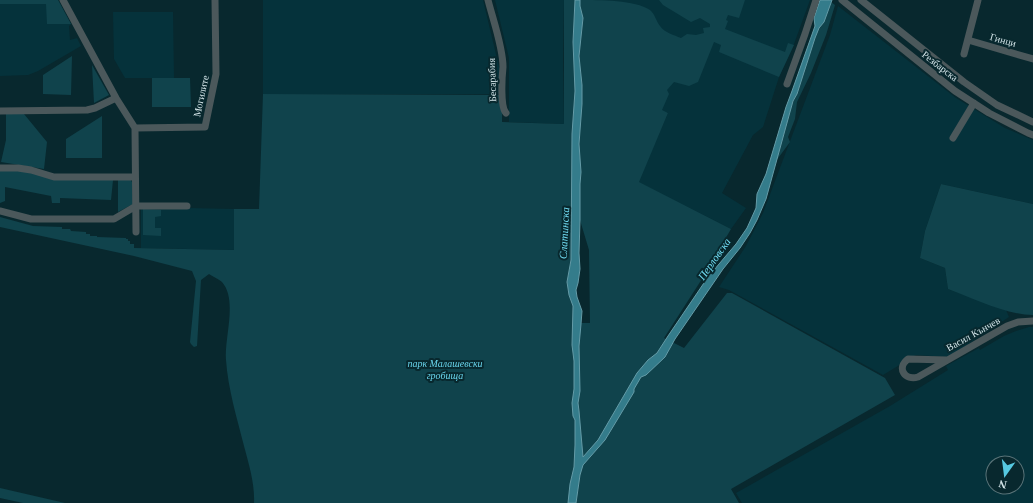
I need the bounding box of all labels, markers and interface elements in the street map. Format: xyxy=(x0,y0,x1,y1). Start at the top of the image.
street label: Гинци xyxy=(989,31,1018,49)
street label: Резбарска xyxy=(920,49,960,84)
street label: Бесарабия xyxy=(486,57,498,102)
street label: Могилите xyxy=(191,74,211,118)
water label: Слатинска xyxy=(557,206,571,259)
water label: Перловска xyxy=(695,235,733,283)
street label: Васил Кънчев xyxy=(944,315,1002,353)
park label: парк Малашевски гробища xyxy=(407,358,483,381)
north arrow xyxy=(985,455,1025,495)
text: N xyxy=(997,478,1008,491)

